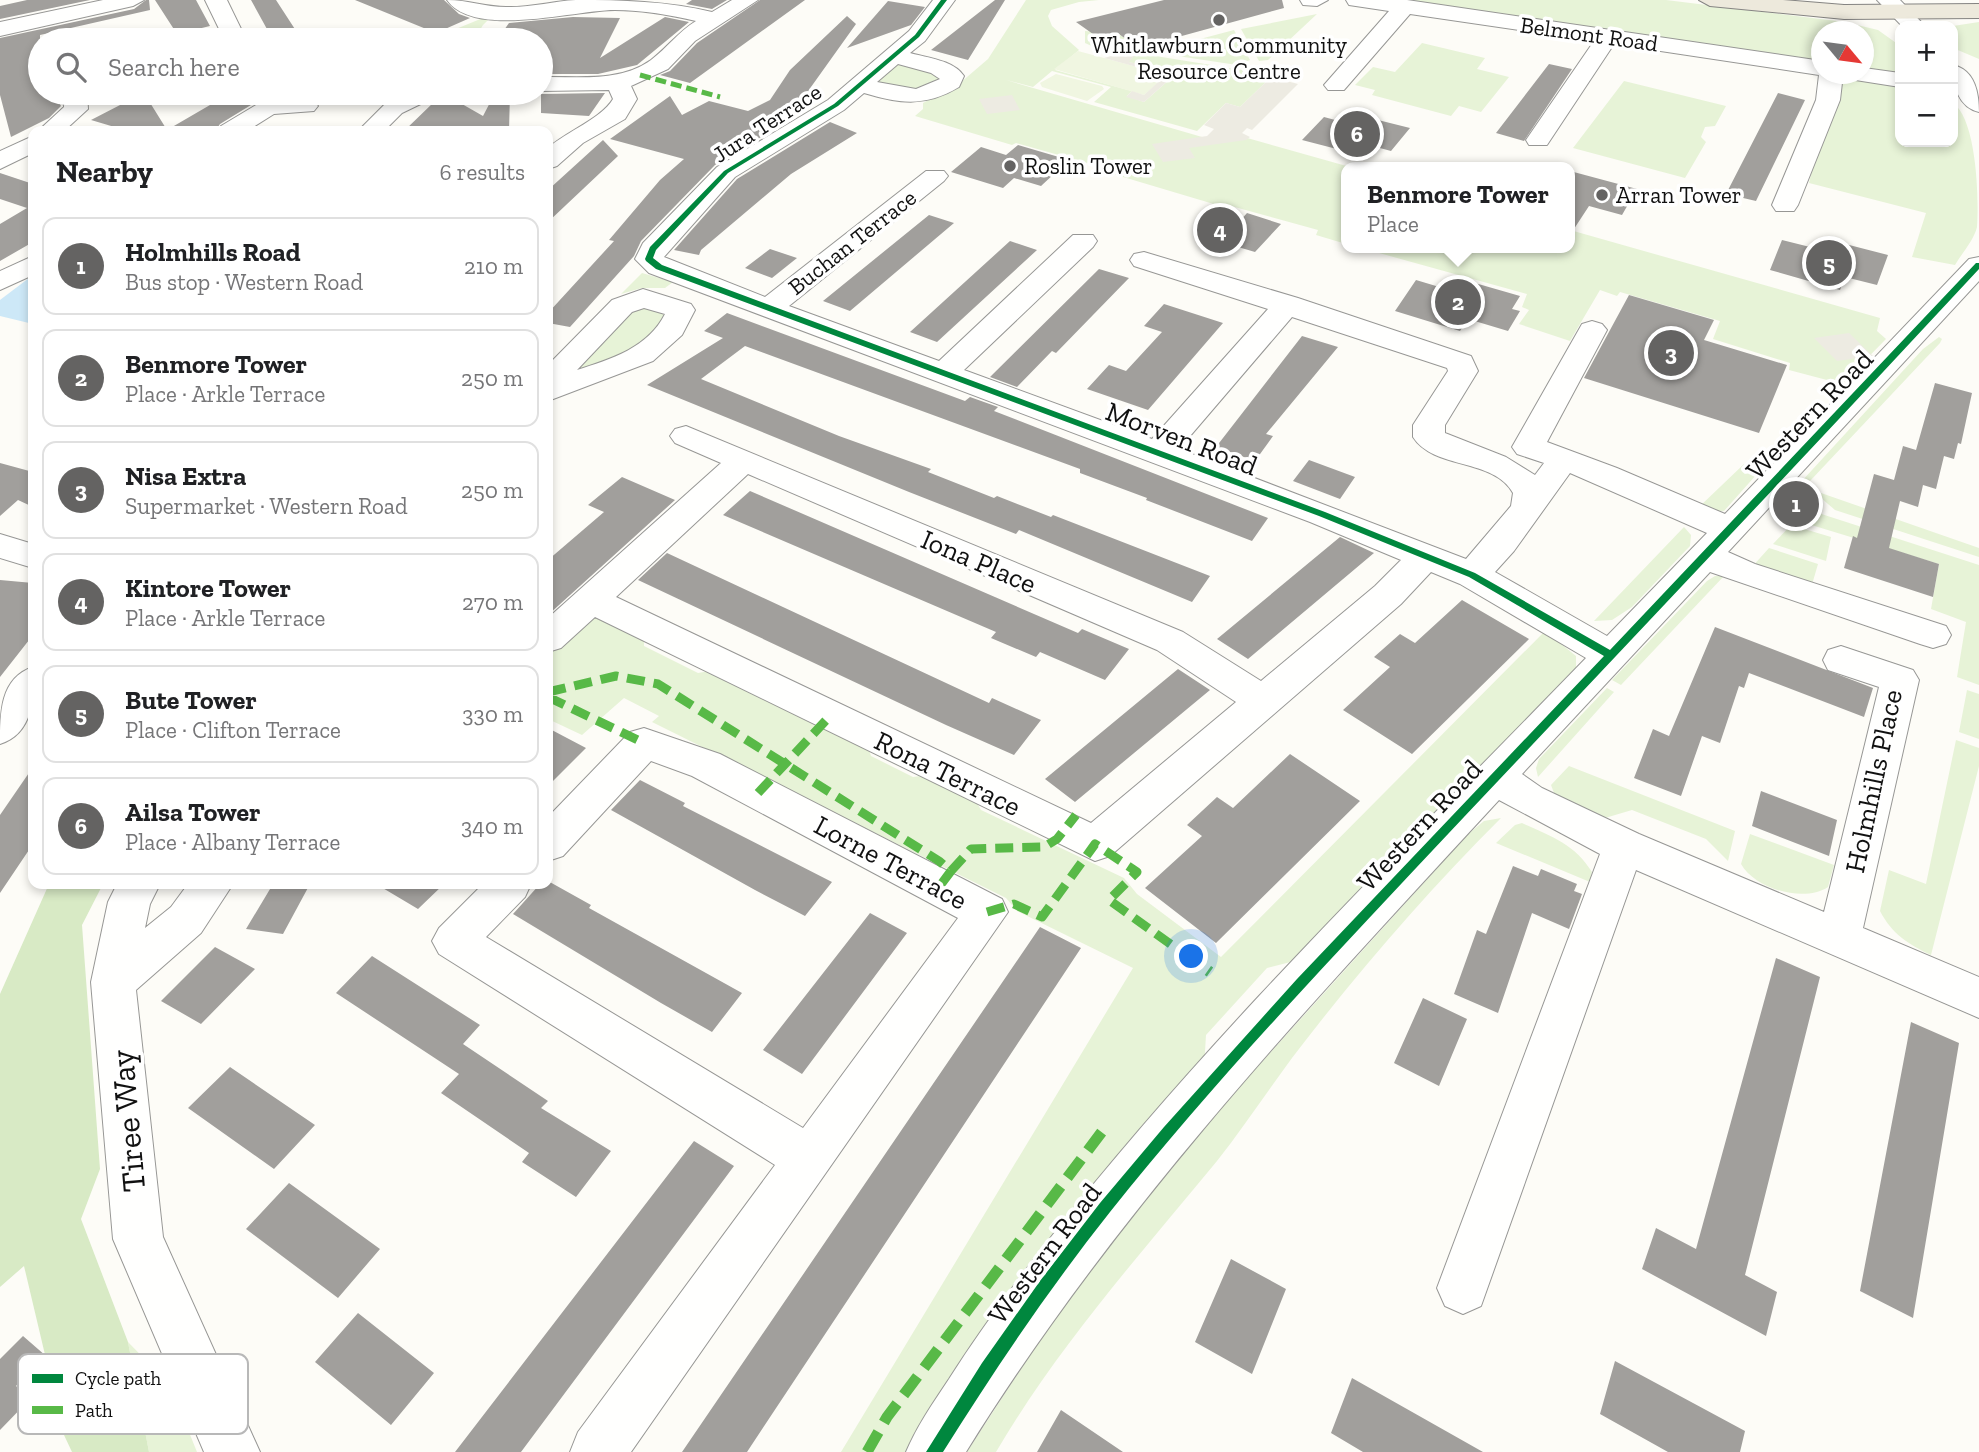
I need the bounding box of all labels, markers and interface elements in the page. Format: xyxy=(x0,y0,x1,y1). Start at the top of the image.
street label: Belmont Road xyxy=(1518,10,1660,58)
marker: Whitlawburn Community Resource Centre xyxy=(1211,12,1227,28)
north arrow xyxy=(1811,21,1874,84)
map controls xyxy=(1895,21,1958,147)
button: + xyxy=(1895,21,1958,84)
search box xyxy=(28,28,553,105)
place label: Whitlawburn Community Resource Centre xyxy=(1091,31,1347,85)
icon: search xyxy=(52,48,90,86)
text: Search here xyxy=(108,51,240,83)
street label: Jura Terrace xyxy=(707,77,827,169)
button: − xyxy=(1895,84,1958,147)
pin: 6 xyxy=(1334,108,1380,160)
place label: Roslin Tower xyxy=(1024,152,1153,180)
text: Nearby xyxy=(56,154,153,190)
text: 6 results xyxy=(439,158,525,186)
marker: Roslin Tower xyxy=(1002,158,1018,174)
popup xyxy=(1341,162,1575,253)
text: Benmore Tower xyxy=(1367,178,1549,210)
place label: Arran Tower xyxy=(1616,181,1742,209)
street label: Buchan Terrace xyxy=(782,183,922,301)
marker: Arran Tower xyxy=(1594,187,1610,203)
pin: 4 xyxy=(1197,204,1243,256)
text: Place xyxy=(1367,210,1419,238)
text: Holmhills Road xyxy=(125,236,301,268)
pin: 5 xyxy=(1806,237,1852,289)
text: 1 xyxy=(76,252,86,280)
text: 210 m xyxy=(464,252,523,280)
text: Bus stop · Western Road xyxy=(125,268,363,296)
pin: 2 xyxy=(1435,276,1481,328)
pin: 3 xyxy=(1648,327,1694,379)
street label: Western Road xyxy=(1739,342,1880,486)
text: Benmore Tower xyxy=(125,348,307,380)
text: 2 xyxy=(75,364,87,392)
text: 250 m xyxy=(461,364,523,392)
text: Place · Arkle Terrace xyxy=(125,380,325,408)
street label: Morven Road xyxy=(1101,394,1262,482)
text: Nisa Extra xyxy=(125,460,246,492)
text: 3 xyxy=(75,476,87,504)
text: 250 m xyxy=(461,476,523,504)
pin: 1 xyxy=(1773,478,1819,530)
text: Supermarket · Western Road xyxy=(125,492,408,520)
street label: Iona Place xyxy=(916,522,1041,600)
text: Kintore Tower xyxy=(125,572,291,604)
text: 4 xyxy=(74,588,88,616)
text: 270 m xyxy=(462,588,523,616)
text: Place · Arkle Terrace xyxy=(125,604,325,632)
text: Bute Tower xyxy=(125,684,257,716)
street label: Holmhills Place xyxy=(1838,686,1909,876)
text: 5 xyxy=(75,700,87,728)
text: 330 m xyxy=(462,700,523,728)
text: Place · Clifton Terrace xyxy=(125,716,341,744)
street label: Rona Terrace xyxy=(869,724,1026,823)
street label: Western Road xyxy=(1350,753,1489,898)
text: Ailsa Tower xyxy=(125,796,261,828)
street label: Lorne Terrace xyxy=(809,808,973,917)
text: 6 xyxy=(75,812,87,840)
text: 340 m xyxy=(461,812,523,840)
text: Place · Albany Terrace xyxy=(125,828,340,856)
your location xyxy=(1174,939,1208,973)
street label: Tiree Way xyxy=(102,1048,153,1194)
street label: Western Road xyxy=(981,1176,1108,1330)
legend xyxy=(18,1354,248,1434)
text: Cycle path xyxy=(75,1367,161,1390)
text: Path xyxy=(75,1399,113,1422)

